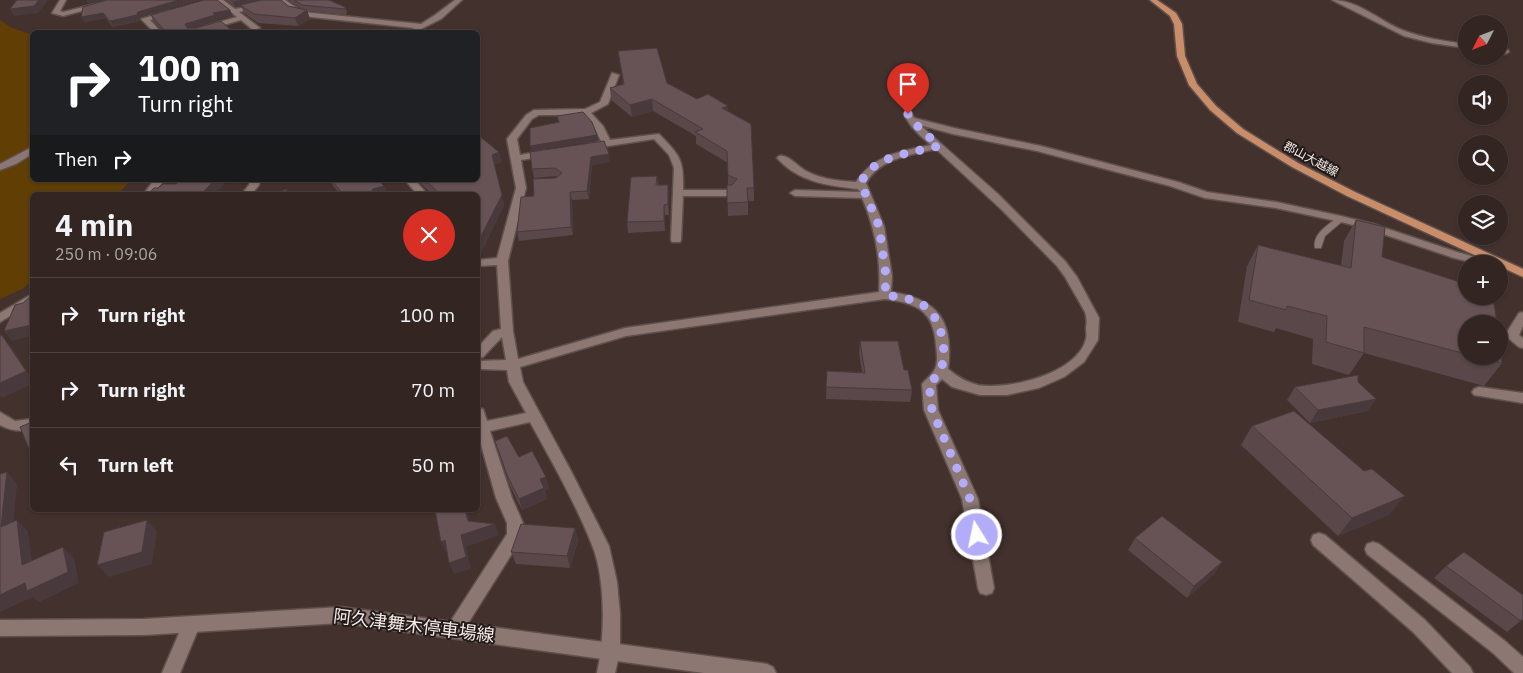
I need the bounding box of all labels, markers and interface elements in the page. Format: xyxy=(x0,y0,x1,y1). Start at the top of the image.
north arrow xyxy=(1458,15,1508,65)
map controls xyxy=(1458,15,1508,365)
text: 100 m xyxy=(138,45,241,91)
icon: right xyxy=(55,50,120,115)
pin xyxy=(887,63,929,114)
icon: arrive xyxy=(894,70,922,98)
button: sound xyxy=(1458,75,1508,125)
text: Turn right xyxy=(138,89,233,118)
button: search xyxy=(1458,135,1508,185)
street label: 郡山大越線 xyxy=(1281,138,1341,179)
icon: right xyxy=(108,145,136,173)
text: Then xyxy=(55,147,98,171)
button: layers xyxy=(1458,195,1508,245)
text: 4 min xyxy=(55,205,133,244)
button: close xyxy=(403,209,455,261)
text: 250 m · 09:06 xyxy=(55,244,157,264)
button: + xyxy=(1458,255,1508,305)
icon: right xyxy=(55,301,83,329)
text: Turn right xyxy=(98,303,185,327)
text: 100 m xyxy=(400,303,455,327)
button: − xyxy=(1458,315,1508,365)
icon: right xyxy=(55,376,83,404)
text: Turn right xyxy=(98,378,185,402)
text: 70 m xyxy=(411,378,455,402)
icon: left xyxy=(55,451,83,479)
text: Turn left xyxy=(98,453,174,477)
text: 50 m xyxy=(411,453,455,477)
position arrow xyxy=(950,508,1002,560)
street label: 阿久津舞木停車場線 xyxy=(332,604,496,647)

